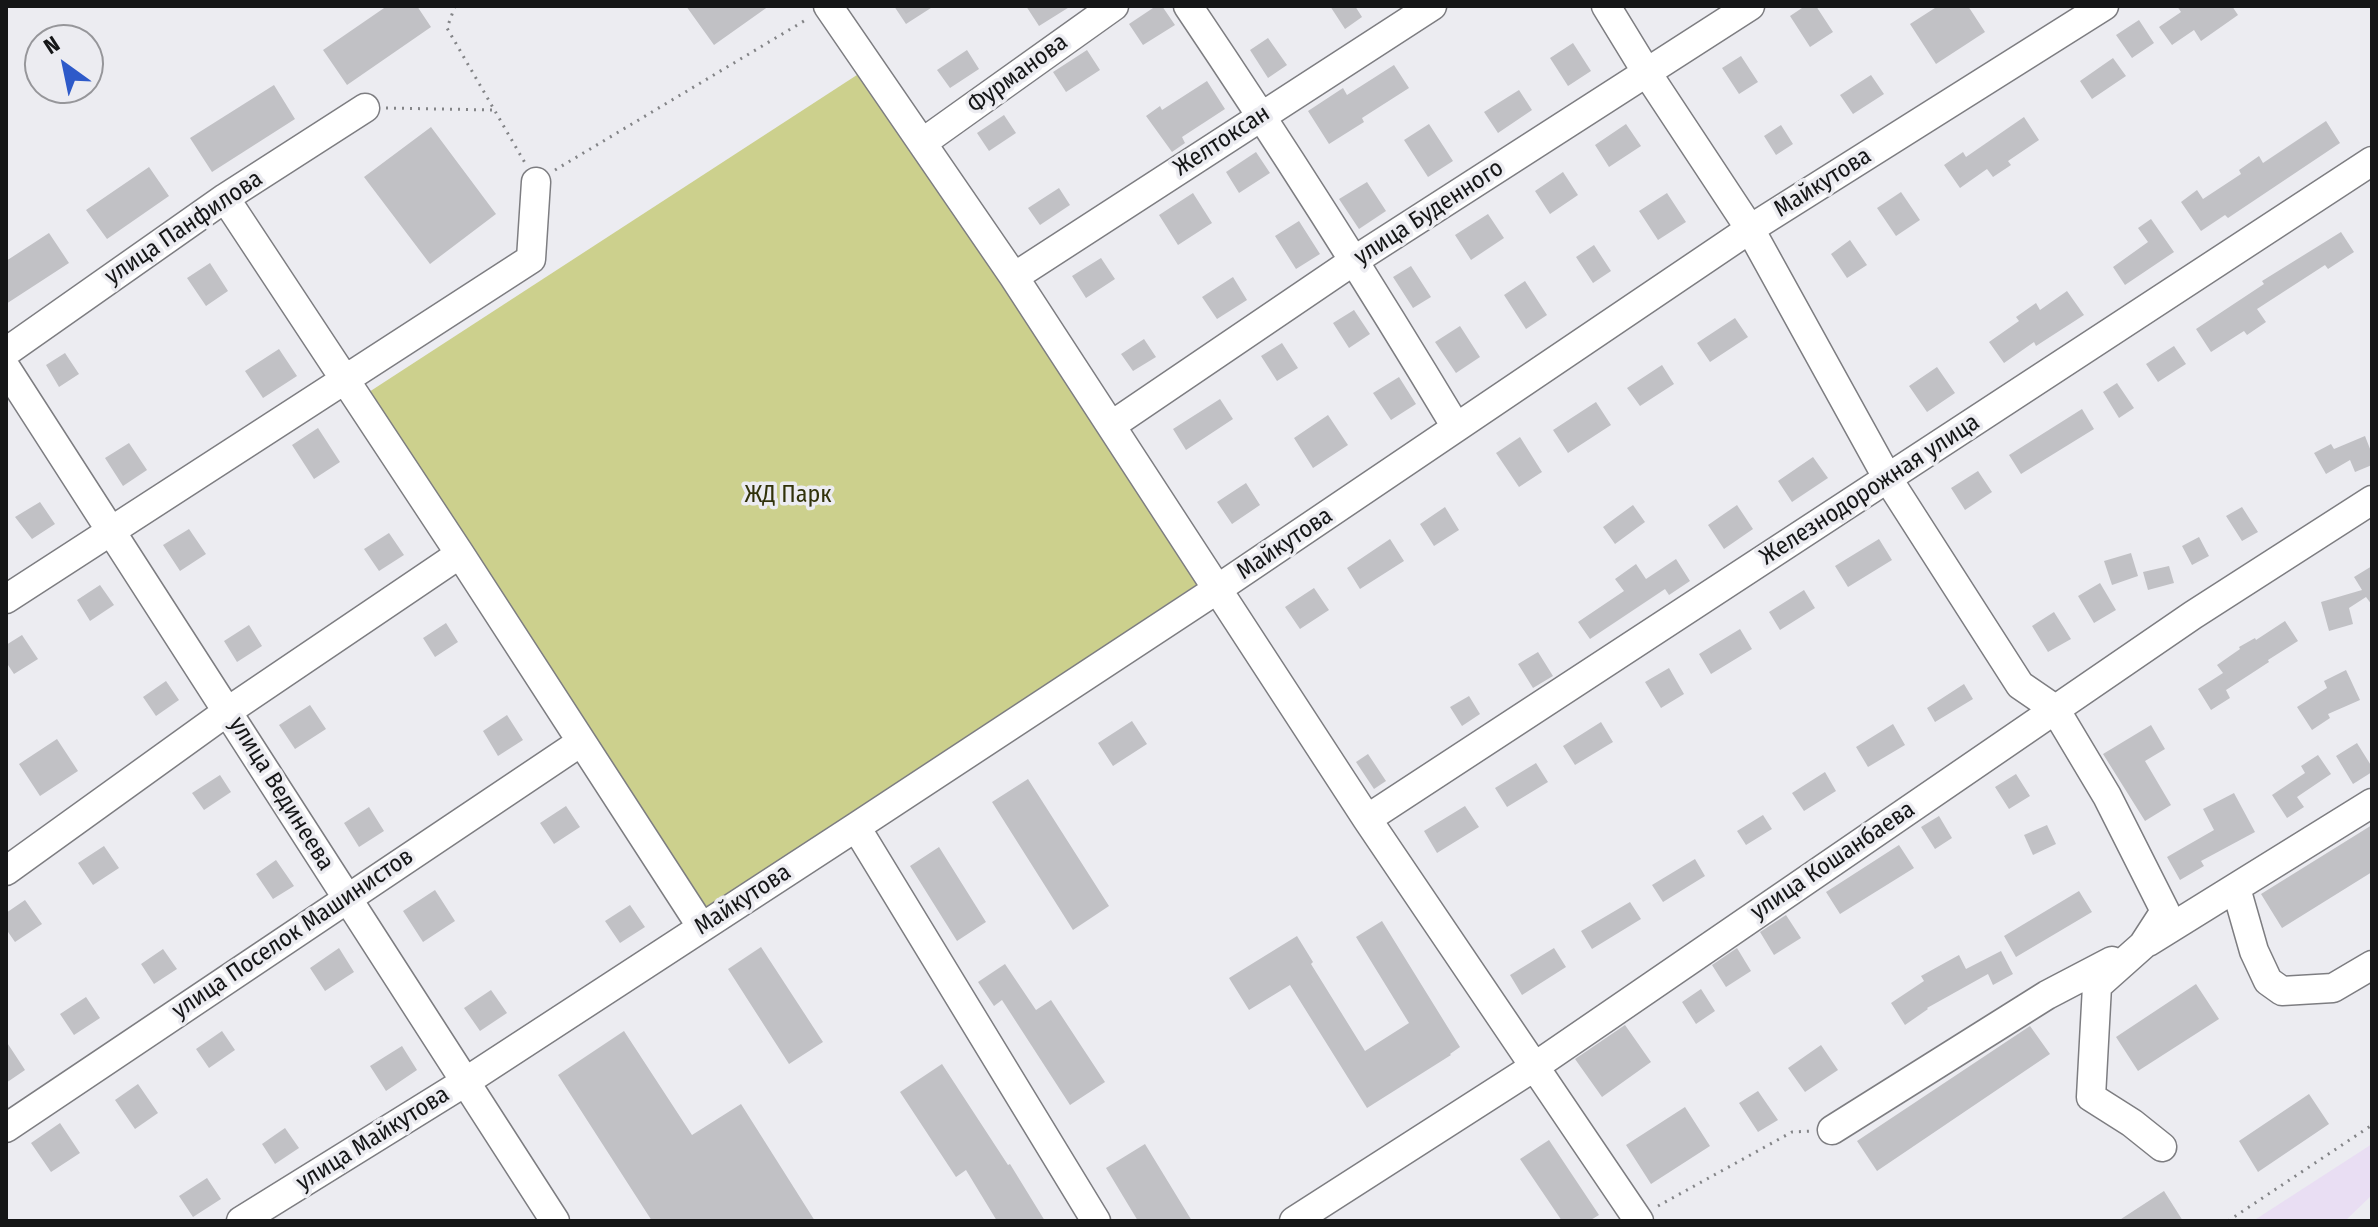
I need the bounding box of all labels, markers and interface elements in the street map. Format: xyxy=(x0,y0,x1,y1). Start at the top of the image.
north arrow xyxy=(24,24,104,104)
street label: Фурманова xyxy=(962,28,1074,120)
text: N xyxy=(39,30,65,60)
street label: Желтоксан xyxy=(1169,99,1275,183)
street label: Майкутова xyxy=(1769,142,1877,224)
street label: улица Буденного xyxy=(1349,154,1509,272)
street label: улица Панфилова xyxy=(100,165,268,291)
street label: Железнодорожная улица xyxy=(1755,408,1985,572)
park label: ЖД Парк xyxy=(744,481,832,509)
street label: Майкутова xyxy=(1232,502,1338,586)
street label: улица Вединеева xyxy=(222,712,340,876)
street label: улица Кошанбаева xyxy=(1745,795,1921,927)
street label: улица Поселок Машинистов xyxy=(167,842,419,1026)
street label: Майкутова xyxy=(689,858,797,942)
street label: улица Майкутова xyxy=(291,1080,455,1198)

